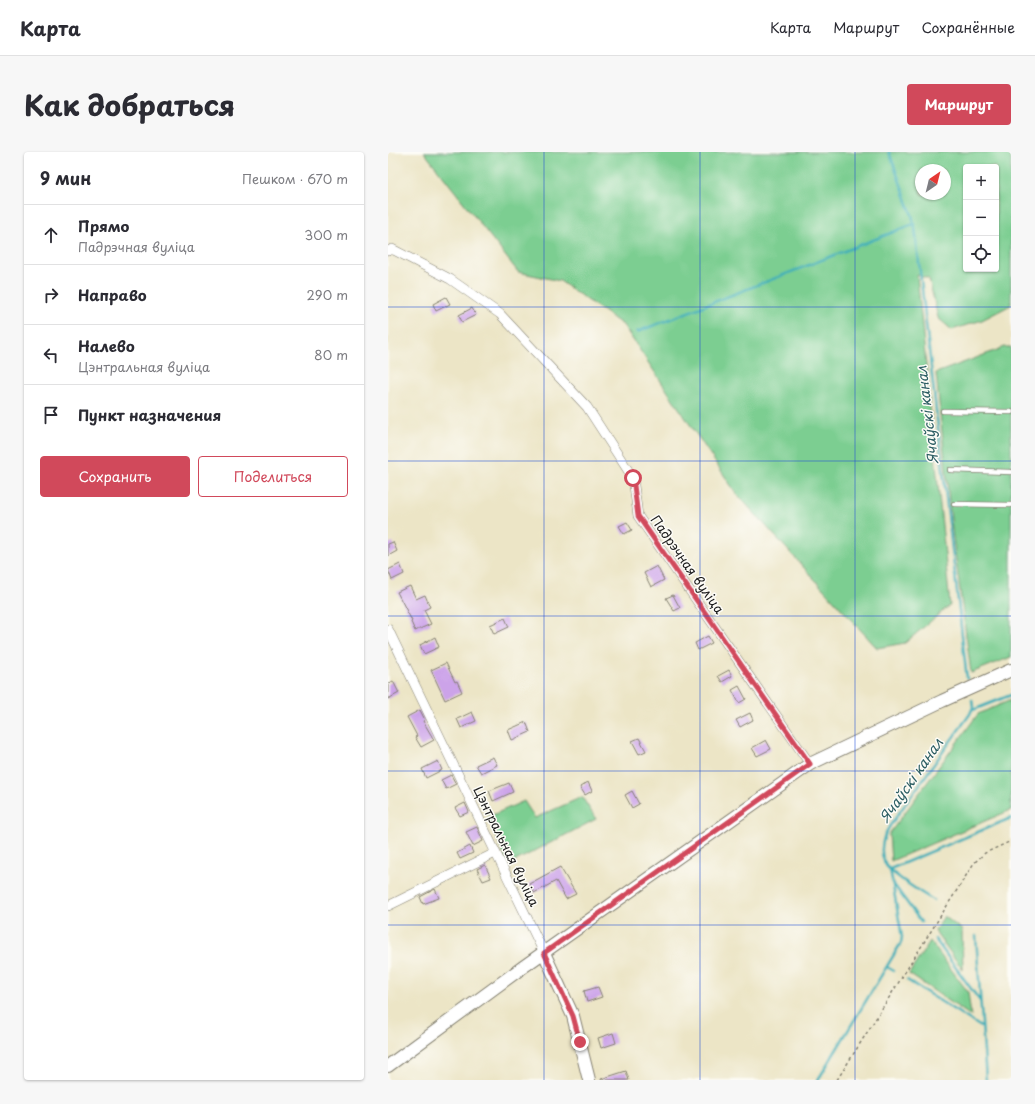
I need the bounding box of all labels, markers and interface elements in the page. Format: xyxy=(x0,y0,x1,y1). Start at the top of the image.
text: Карта xyxy=(20,14,81,42)
text: Карта xyxy=(770,17,811,38)
text: Маршрут xyxy=(833,17,899,38)
text: Сохранённые xyxy=(921,17,1015,38)
text: Как добраться xyxy=(24,83,235,126)
button: Маршрут xyxy=(907,84,1011,125)
north arrow xyxy=(915,164,951,200)
map controls xyxy=(963,164,999,272)
button: + xyxy=(963,164,999,200)
text: 9 мин xyxy=(40,165,91,191)
text: Пешком · 670 m xyxy=(242,169,348,188)
button: − xyxy=(963,200,999,236)
text: Прямо xyxy=(78,214,129,237)
icon: ahead xyxy=(40,224,62,246)
text: 300 m xyxy=(304,225,348,244)
button: locate xyxy=(963,236,999,272)
text: Падрэчная вуліца xyxy=(78,237,195,256)
text: Направо xyxy=(78,283,147,306)
icon: right xyxy=(40,284,62,306)
text: 290 m xyxy=(307,285,348,304)
text: Налево xyxy=(78,334,135,357)
icon: left xyxy=(40,344,62,366)
text: 80 m xyxy=(314,345,348,364)
text: Цэнтральная вуліца xyxy=(78,357,210,376)
water label: Ячаўскі канал xyxy=(910,364,943,465)
text: Пункт назначения xyxy=(78,403,221,426)
icon: arrive xyxy=(40,404,62,426)
button: Сохранить xyxy=(40,456,190,497)
button: Поделиться xyxy=(198,456,348,497)
route start xyxy=(624,469,642,487)
street label: Падрэчная вуліца xyxy=(647,511,729,617)
water label: Ячаўскі канал xyxy=(874,733,948,827)
street label: Цэнтральная вуліца xyxy=(470,782,545,910)
route end xyxy=(571,1033,589,1051)

